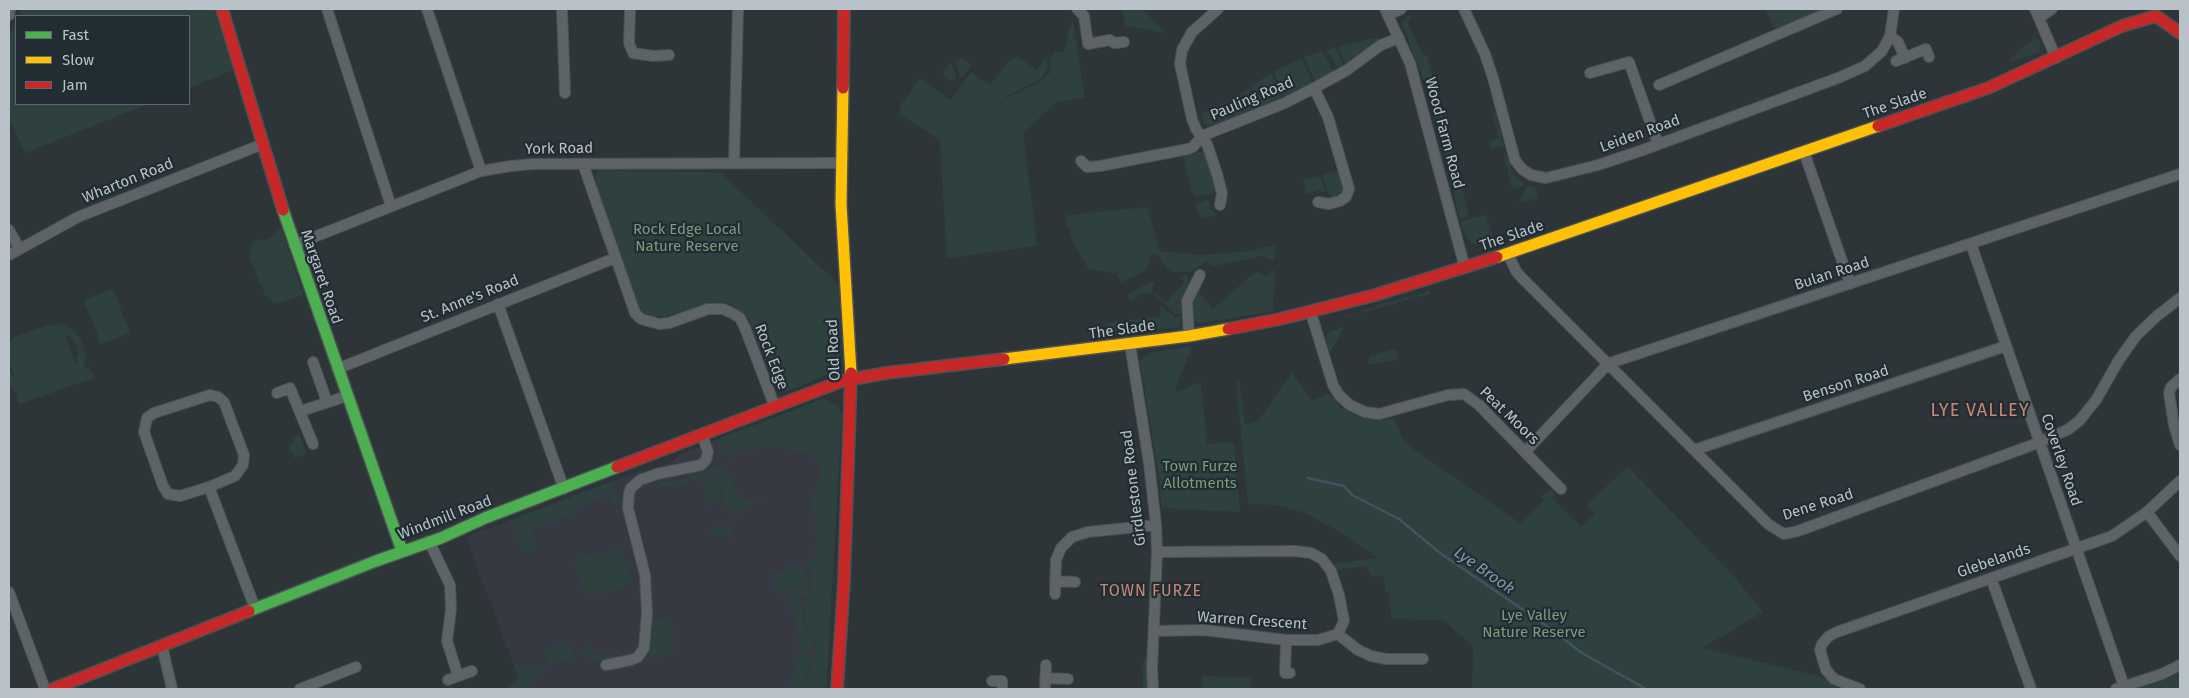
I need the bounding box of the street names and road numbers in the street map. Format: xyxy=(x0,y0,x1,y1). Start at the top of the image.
street label: Pauling Road xyxy=(1208,73,1296,125)
street label: Wood Farm Road xyxy=(1420,75,1468,191)
street label: The Slade xyxy=(1861,85,1929,123)
street label: Leiden Road xyxy=(1597,111,1683,157)
street label: York Road xyxy=(525,139,593,159)
street label: Wharton Road xyxy=(80,155,176,207)
street label: The Slade xyxy=(1478,217,1546,255)
street label: Margaret Road xyxy=(296,227,346,327)
street label: Bulan Road xyxy=(1792,253,1872,295)
street label: St. Anne's Road xyxy=(418,271,522,327)
street label: The Slade xyxy=(1088,316,1156,344)
street label: Old Road xyxy=(823,318,845,382)
street label: Rock Edge xyxy=(750,322,792,392)
street label: Benson Road xyxy=(1801,362,1891,406)
street label: Peat Moors xyxy=(1476,383,1542,449)
street label: Coverley Road xyxy=(2037,411,2085,509)
street label: Girdlestone Road xyxy=(1118,429,1150,547)
street label: Dene Road xyxy=(1780,485,1856,525)
street label: Windmill Road xyxy=(396,492,494,544)
street label: Glebelands xyxy=(1955,540,2033,582)
street label: Warren Crescent xyxy=(1196,608,1308,634)

